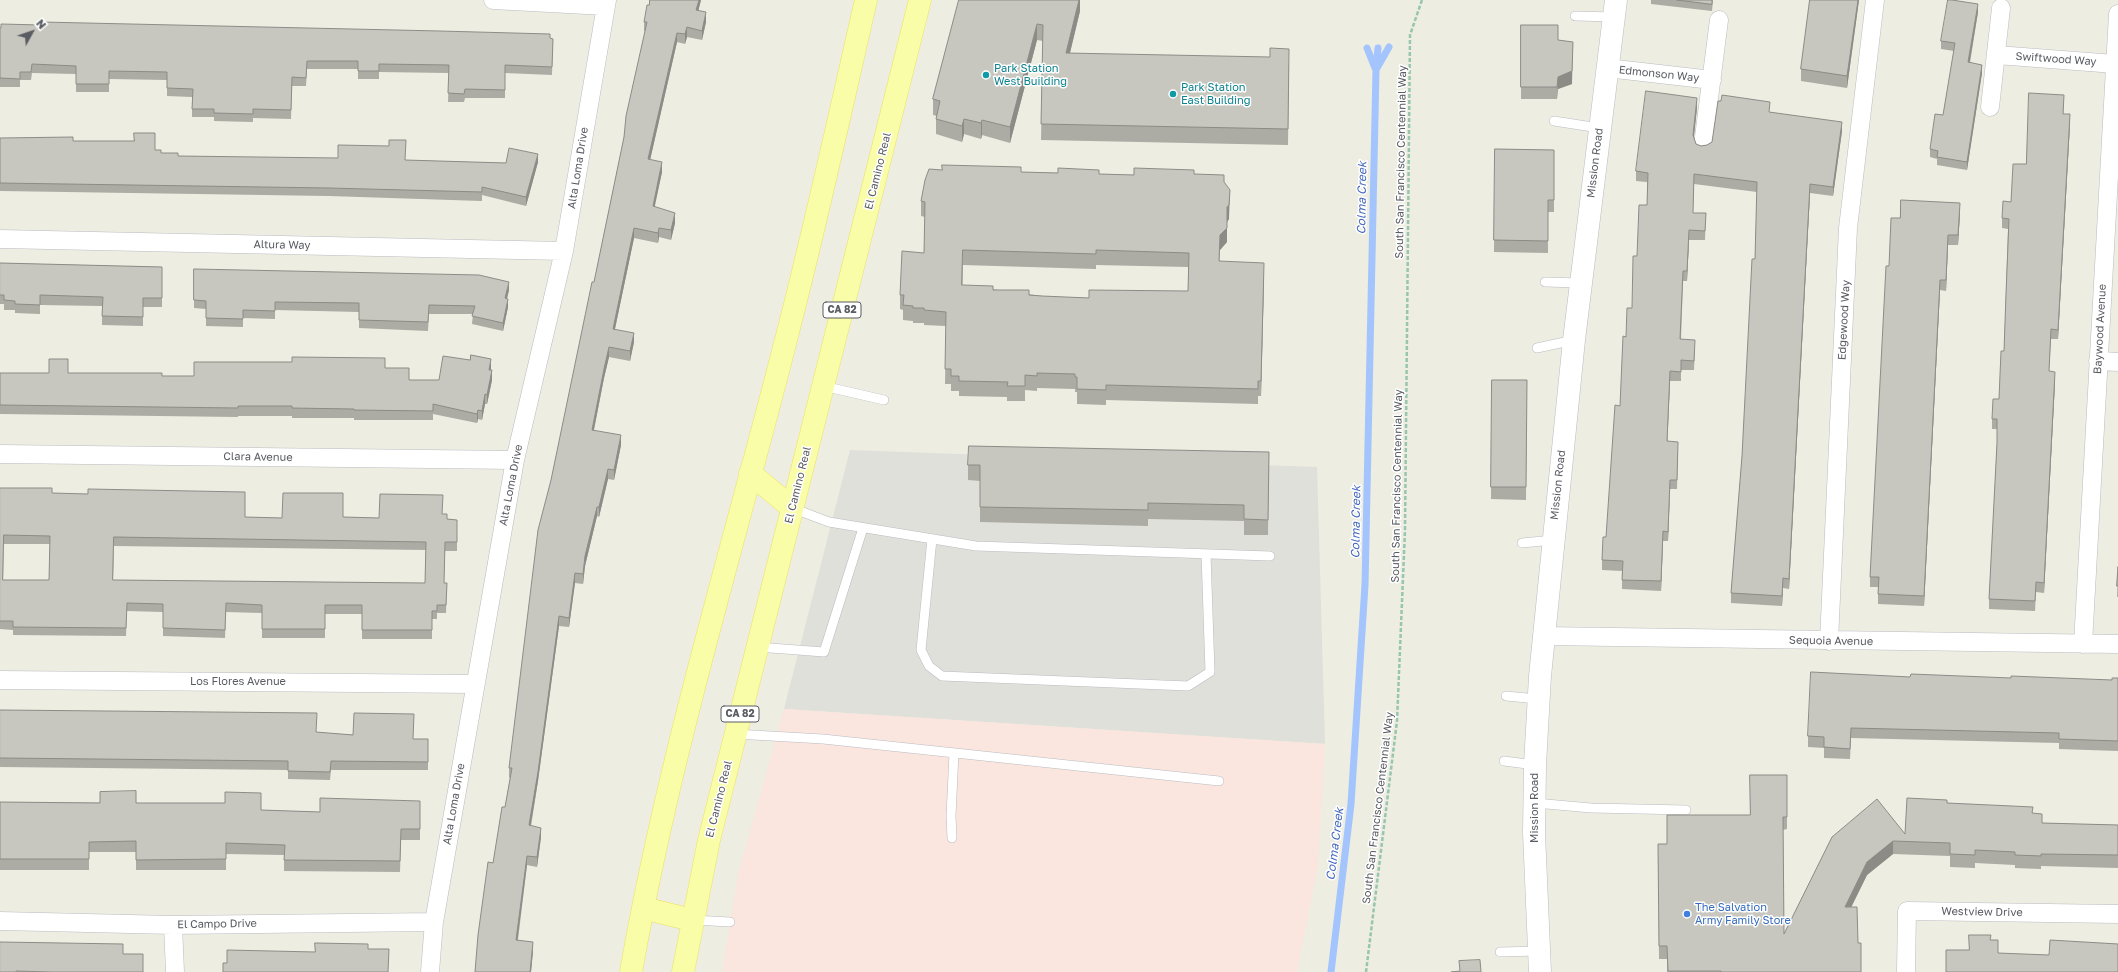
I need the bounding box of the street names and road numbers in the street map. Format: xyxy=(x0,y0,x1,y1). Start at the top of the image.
street label: Swiftwood Way xyxy=(2015,50,2097,68)
street label: Edmonson Way xyxy=(1618,63,1700,85)
street label: South San Francisco Centennial Way xyxy=(1393,65,1409,259)
street label: Alta Loma Drive xyxy=(565,126,591,210)
street label: Mission Road xyxy=(1584,127,1606,199)
street label: El Camino Real xyxy=(862,131,894,211)
street label: Altura Way xyxy=(253,238,311,252)
street label: Edgewood Way xyxy=(1835,280,1853,360)
street label: Baywood Avenue xyxy=(2091,284,2109,374)
road number: CA 82 xyxy=(823,302,861,318)
street label: South San Francisco Centennial Way xyxy=(1389,389,1405,583)
street label: Alta Loma Drive xyxy=(497,443,525,527)
street label: El Camino Real xyxy=(782,445,814,525)
street label: Mission Road xyxy=(1548,449,1568,521)
street label: Clara Avenue xyxy=(223,450,293,464)
street label: Sequoia Avenue xyxy=(1789,634,1873,648)
street label: Los Flores Avenue xyxy=(190,675,286,689)
road number: CA 82 xyxy=(721,706,759,722)
street label: South San Francisco Centennial Way xyxy=(1360,711,1396,905)
street label: El Camino Real xyxy=(703,759,735,839)
street label: Alta Loma Drive xyxy=(440,762,468,846)
street label: Mission Road xyxy=(1528,773,1542,843)
street label: Westview Drive xyxy=(1941,905,2023,919)
street label: El Campo Drive xyxy=(177,917,257,931)

